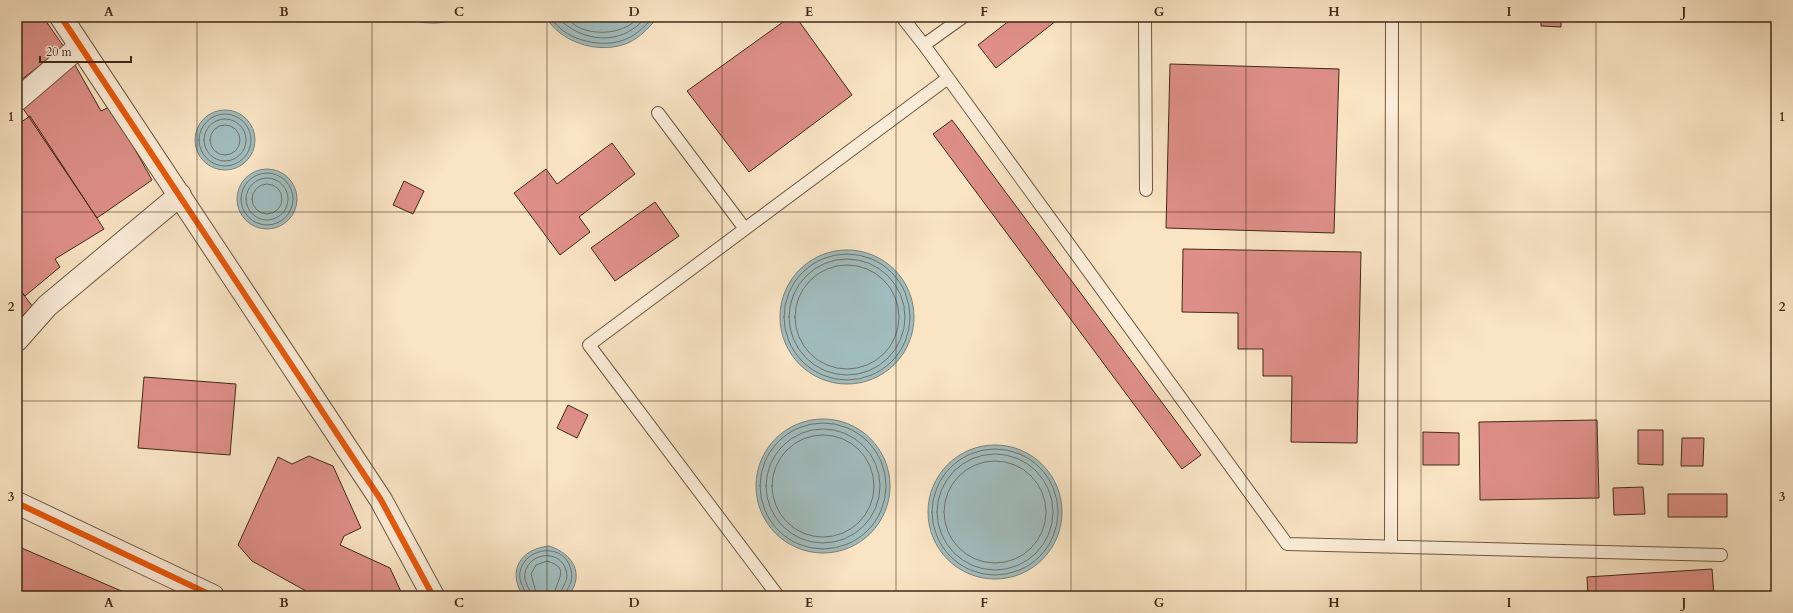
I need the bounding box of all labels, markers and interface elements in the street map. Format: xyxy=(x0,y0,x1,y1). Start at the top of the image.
text: A xyxy=(104,3,114,21)
text: B xyxy=(279,3,289,21)
text: C xyxy=(454,3,464,21)
text: D xyxy=(628,3,640,21)
text: E xyxy=(805,3,813,21)
text: F xyxy=(980,3,988,21)
text: G xyxy=(1154,3,1165,21)
text: H xyxy=(1328,3,1340,21)
text: I xyxy=(1506,3,1512,21)
text: J xyxy=(1680,3,1687,21)
scale bar xyxy=(40,38,131,64)
text: 20 m xyxy=(46,44,73,60)
text: 1 xyxy=(8,108,14,126)
text: 1 xyxy=(1779,108,1785,126)
text: 2 xyxy=(8,298,15,316)
text: 2 xyxy=(1779,298,1786,316)
text: 3 xyxy=(8,488,15,506)
text: 3 xyxy=(1779,488,1786,506)
text: A xyxy=(104,594,114,612)
text: B xyxy=(279,594,289,612)
text: C xyxy=(454,594,464,612)
text: D xyxy=(628,594,640,612)
text: E xyxy=(805,594,813,612)
text: F xyxy=(980,594,988,612)
text: G xyxy=(1154,594,1165,612)
text: H xyxy=(1328,594,1340,612)
text: I xyxy=(1506,594,1512,612)
text: J xyxy=(1680,594,1687,612)

